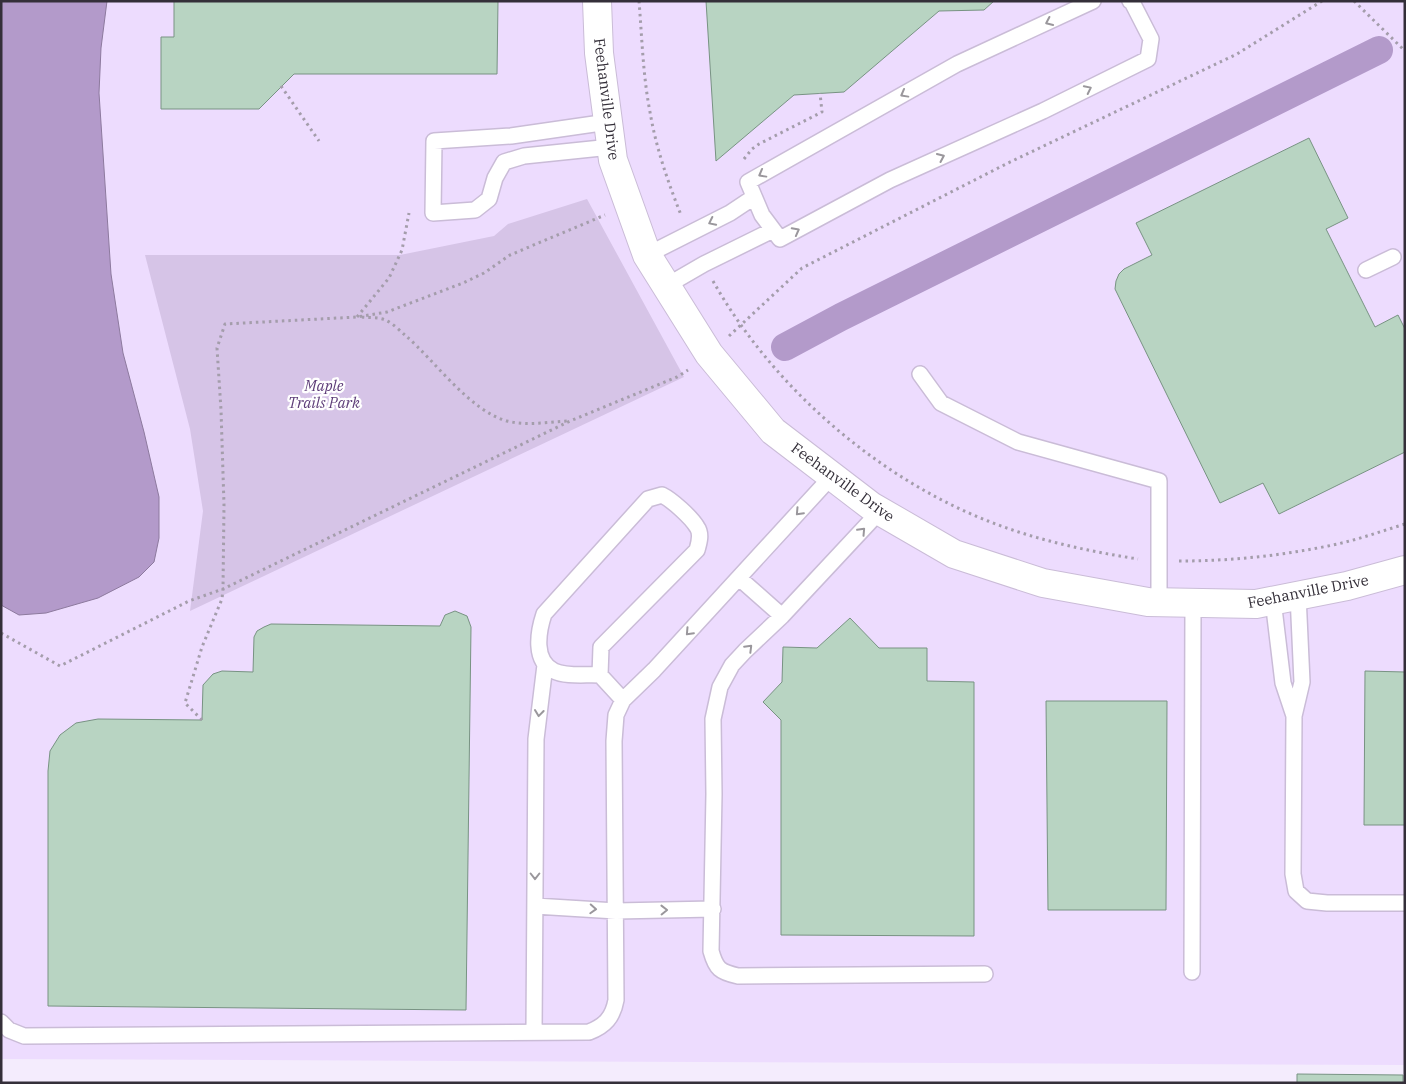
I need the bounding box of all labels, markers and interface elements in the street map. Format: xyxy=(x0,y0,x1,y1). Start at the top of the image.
one-way arrow xyxy=(1045,15,1054,26)
street label: Feehanville Drive xyxy=(590,37,624,161)
one-way arrow xyxy=(1083,85,1092,95)
one-way arrow xyxy=(900,88,909,98)
one-way arrow xyxy=(936,153,945,164)
one-way arrow xyxy=(759,168,768,178)
one-way arrow xyxy=(708,216,717,226)
one-way arrow xyxy=(791,227,800,237)
park label: Maple Trails Park xyxy=(288,376,360,412)
street label: Feehanville Drive xyxy=(788,438,898,526)
one-way arrow xyxy=(796,507,805,516)
one-way arrow xyxy=(856,528,865,537)
street label: Feehanville Drive xyxy=(1246,570,1370,612)
one-way arrow xyxy=(686,626,695,635)
one-way arrow xyxy=(743,645,752,654)
one-way arrow xyxy=(534,710,545,718)
one-way arrow xyxy=(530,872,541,880)
one-way arrow xyxy=(589,904,597,915)
one-way arrow xyxy=(661,905,669,915)

